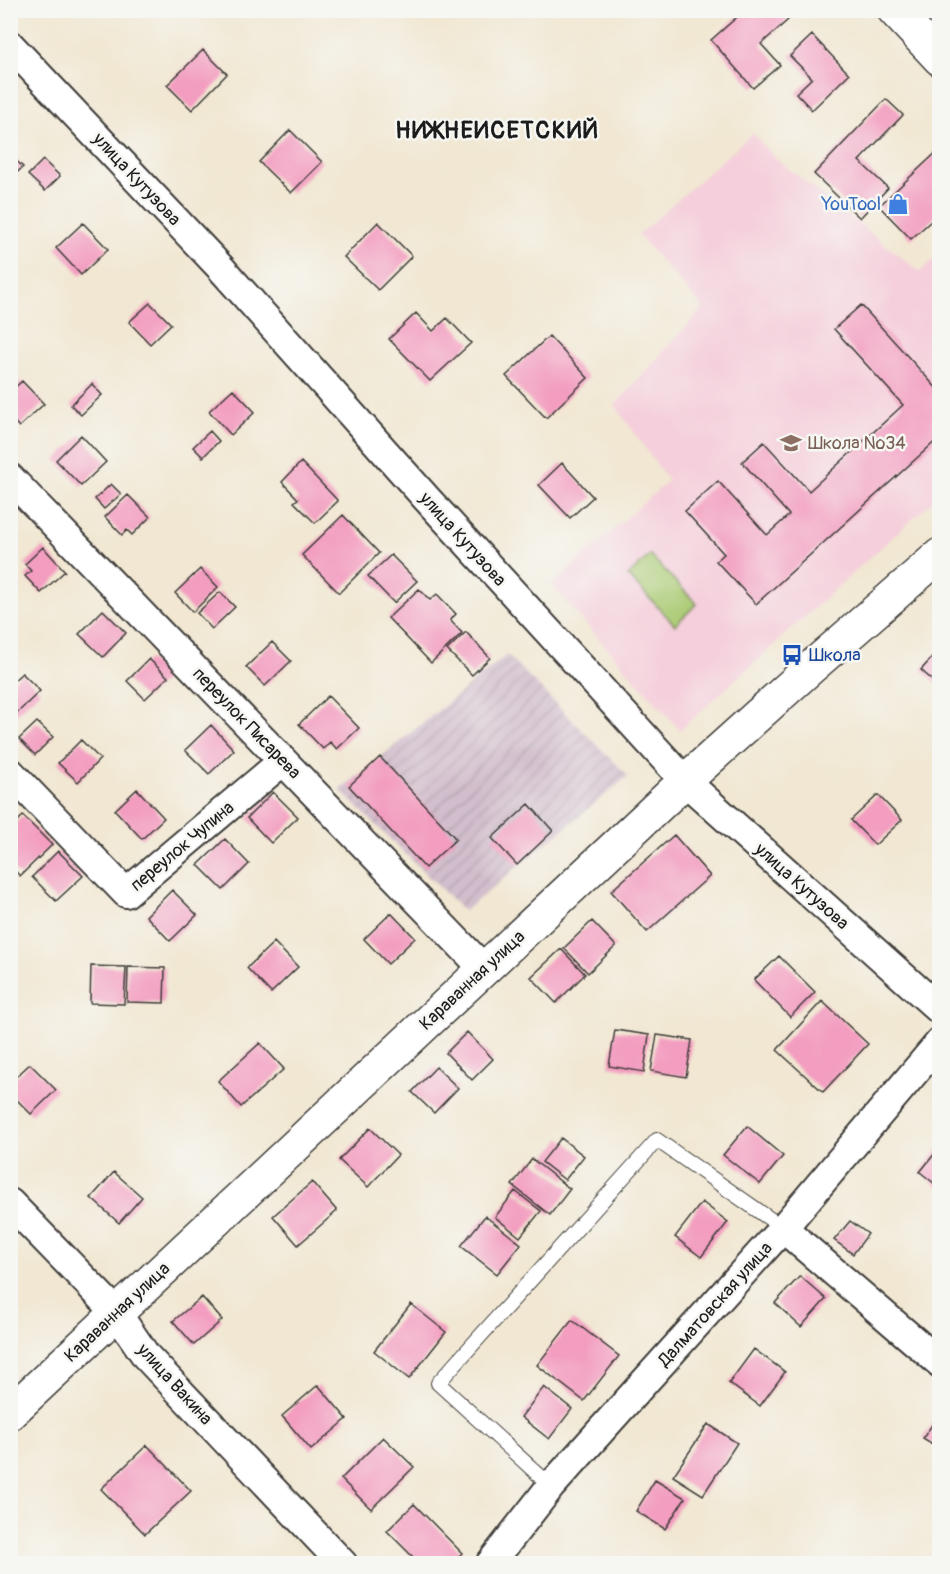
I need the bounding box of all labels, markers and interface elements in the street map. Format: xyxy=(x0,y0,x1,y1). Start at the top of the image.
district label: НИЖНЕИСЕТСКИЙ xyxy=(395,116,599,145)
street label: улица Кутузова xyxy=(87,127,186,231)
shop icon: YouTool xyxy=(886,192,910,216)
place label: YouTool xyxy=(820,193,881,216)
school or university icon: Школа №34 xyxy=(779,431,803,455)
place label: Школа №34 xyxy=(808,432,906,455)
street label: улица Кутузова xyxy=(414,487,511,591)
bus stop icon: Школа xyxy=(780,643,804,667)
place label: Школа xyxy=(809,644,861,667)
street label: переулок Писарева xyxy=(188,663,306,784)
street label: переулок Чупина xyxy=(126,796,239,896)
street label: улица Кутузова xyxy=(749,837,854,935)
street label: Караванная улица xyxy=(415,925,530,1035)
street label: Далматовская улица xyxy=(652,1237,778,1372)
street label: Караванная улица xyxy=(60,1257,175,1367)
street label: улица Вакина xyxy=(131,1338,217,1430)

